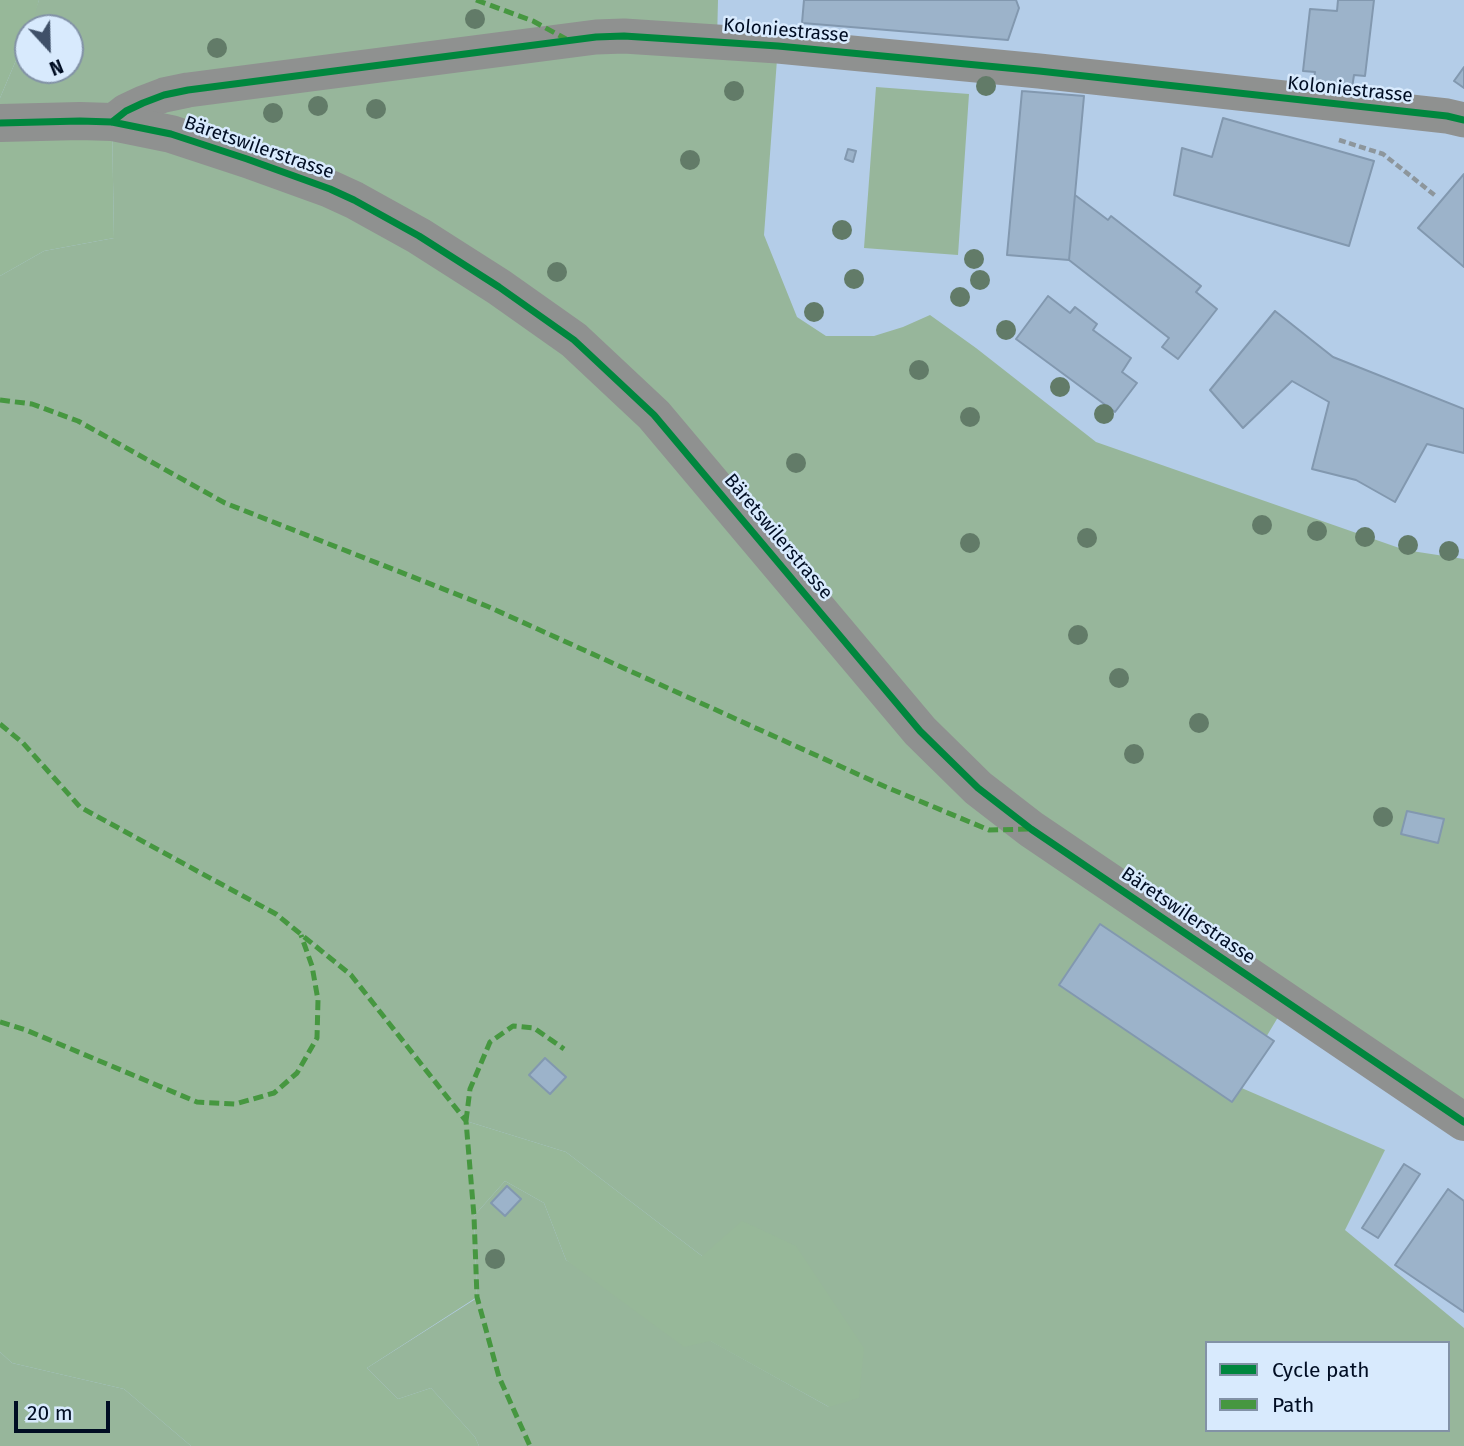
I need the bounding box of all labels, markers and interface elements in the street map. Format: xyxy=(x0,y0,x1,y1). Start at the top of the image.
north arrow xyxy=(14,14,84,84)
street label: Koloniestrasse xyxy=(722,14,850,48)
text: N xyxy=(46,54,66,80)
street label: Koloniestrasse xyxy=(1286,72,1414,108)
street label: Bäretswilerstrasse xyxy=(181,112,337,184)
street label: Bäretswilerstrasse xyxy=(719,470,837,604)
street label: Bäretswilerstrasse xyxy=(1117,863,1259,969)
legend xyxy=(1205,1341,1450,1432)
text: Cycle path xyxy=(1272,1357,1370,1383)
scale bar xyxy=(18,1386,114,1430)
text: Path xyxy=(1272,1392,1314,1418)
text: 20 m xyxy=(27,1400,73,1426)

